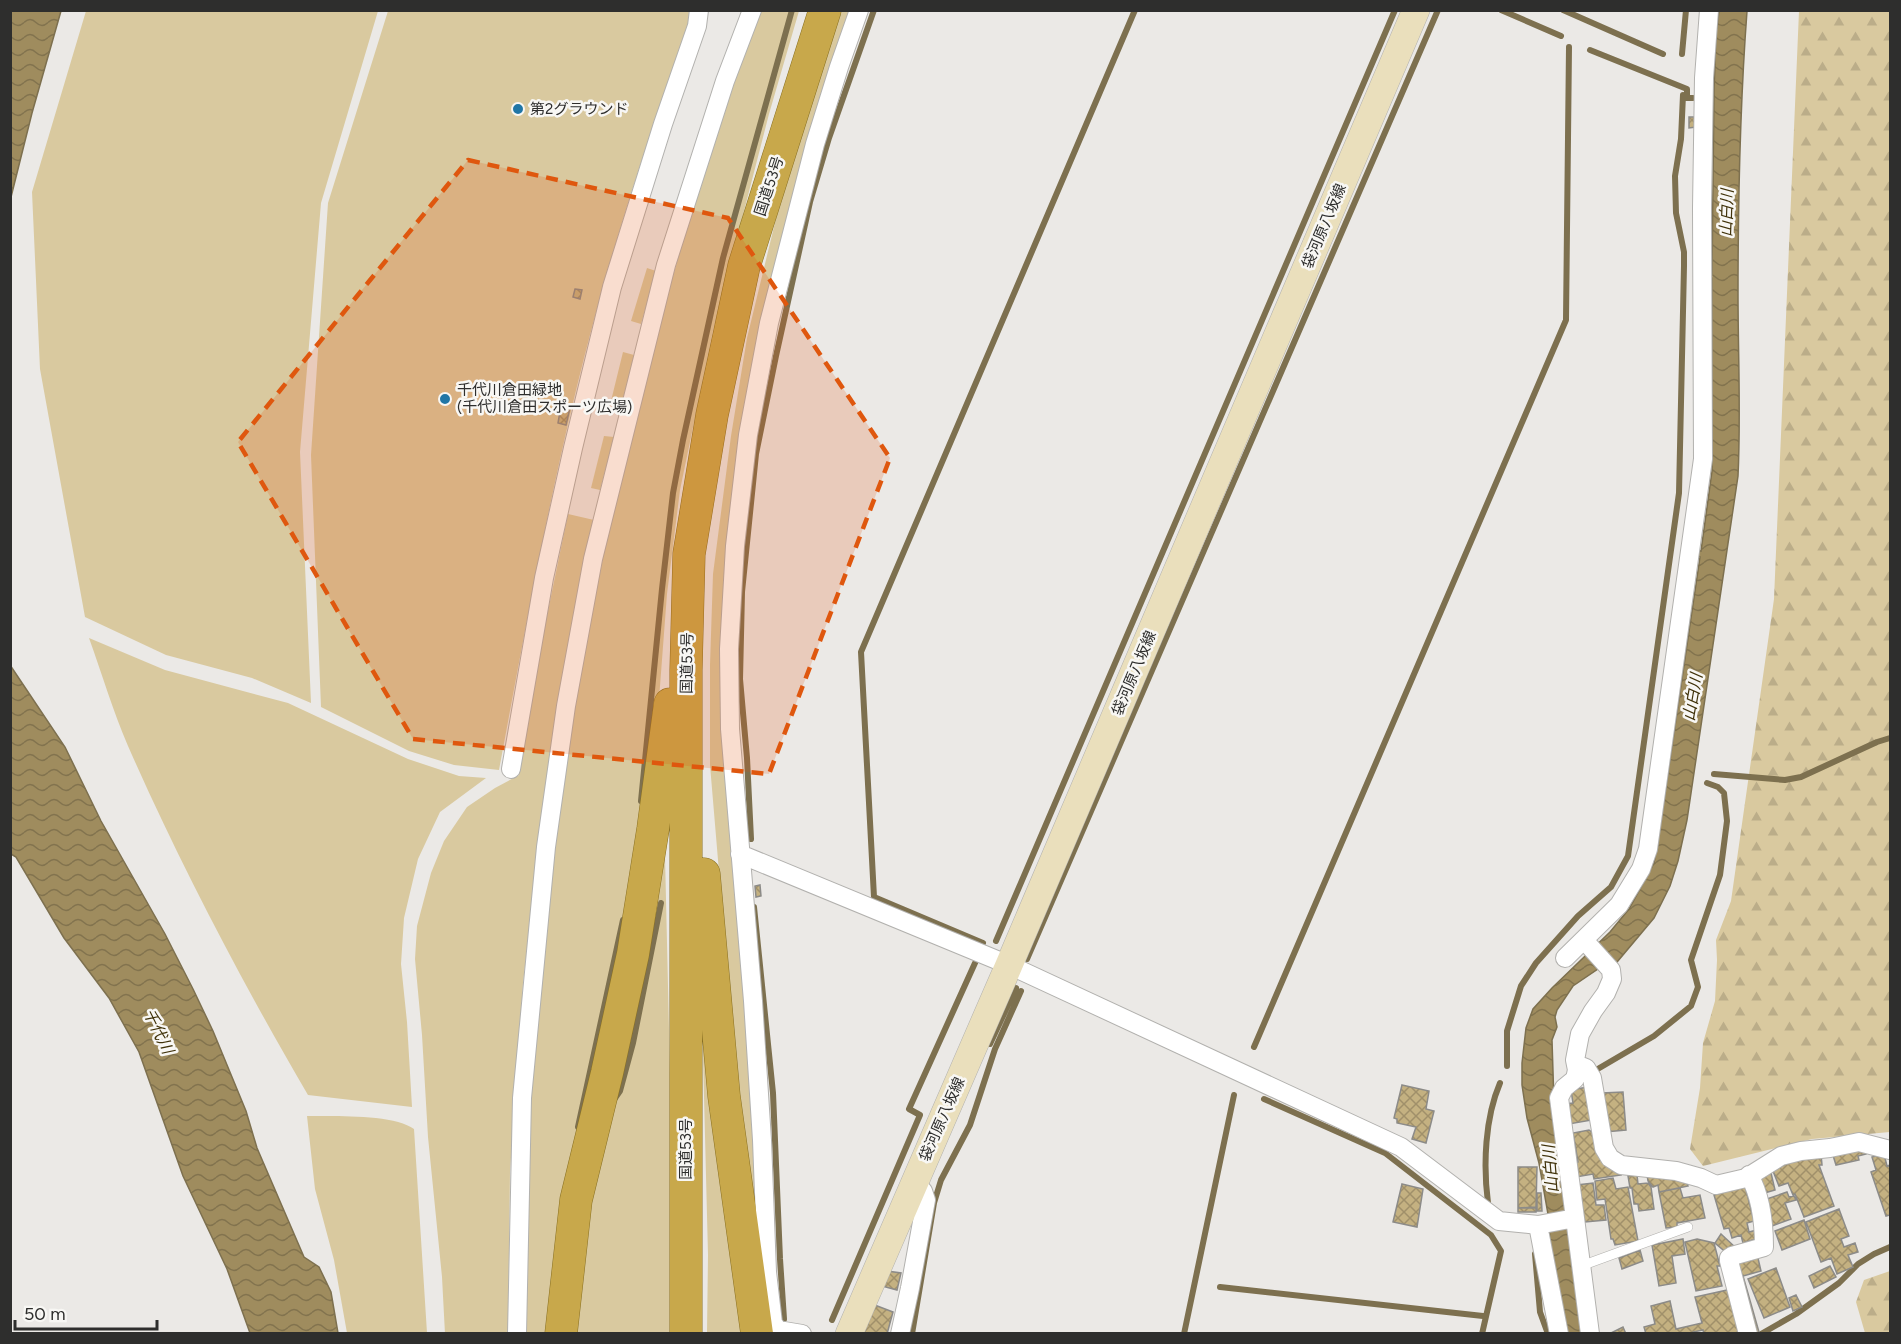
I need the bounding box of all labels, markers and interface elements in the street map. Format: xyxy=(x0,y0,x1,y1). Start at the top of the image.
place label: 第2グラウンド xyxy=(530,100,628,118)
marker: 第2グラウンド xyxy=(511,102,525,116)
street label: 国道53号 xyxy=(751,154,787,218)
street label: 袋河原八坂線 xyxy=(1298,181,1350,271)
water label: 山白川 xyxy=(1716,187,1737,237)
place label: 千代川倉田緑地 (千代川倉田スポーツ広場) xyxy=(457,381,632,416)
marker: 千代川倉田緑地 (千代川倉田スポーツ広場) xyxy=(438,392,452,406)
street label: 袋河原八坂線 xyxy=(1108,628,1160,718)
street label: 国道53号 xyxy=(677,632,697,694)
water label: 山白川 xyxy=(1679,670,1706,722)
water label: 千代川 xyxy=(139,1005,178,1059)
street label: 袋河原八坂線 xyxy=(915,1074,969,1164)
street label: 国道53号 xyxy=(677,1118,695,1180)
water label: 山白川 xyxy=(1539,1142,1562,1194)
scale bar xyxy=(15,1293,158,1331)
text: 50 m xyxy=(24,1303,66,1325)

